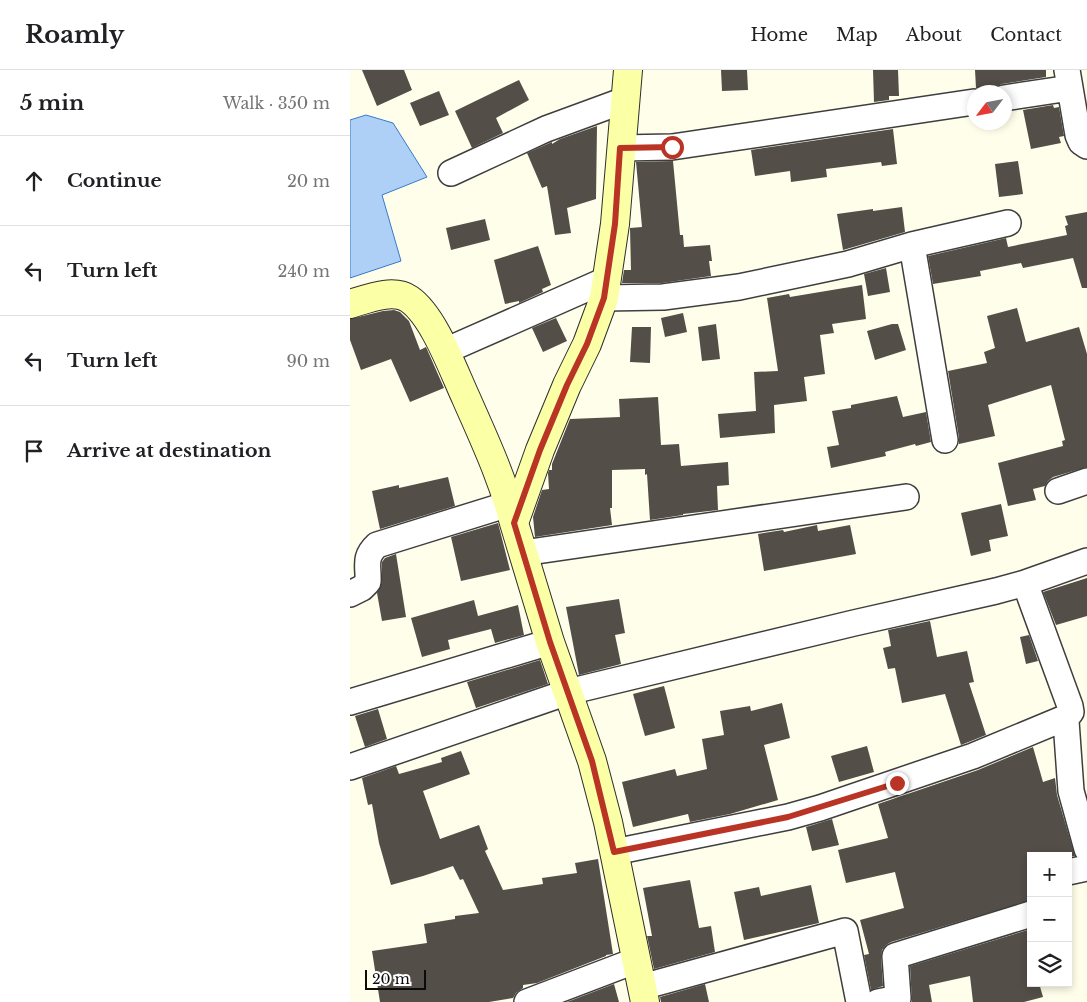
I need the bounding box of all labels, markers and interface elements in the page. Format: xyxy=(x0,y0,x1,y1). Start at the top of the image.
text: Roamly xyxy=(25,20,124,49)
text: Home xyxy=(750,24,808,46)
text: Map xyxy=(836,24,878,46)
text: About xyxy=(906,24,962,46)
text: Contact xyxy=(990,24,1062,46)
north arrow xyxy=(967,85,1012,130)
text: 5 min xyxy=(20,90,84,116)
text: Walk · 350 m xyxy=(223,93,330,113)
route start xyxy=(661,136,684,159)
icon: ahead xyxy=(20,167,48,195)
text: Continue xyxy=(67,169,162,192)
text: 20 m xyxy=(287,171,330,191)
icon: left xyxy=(20,257,48,285)
text: Turn left xyxy=(67,259,158,282)
text: 240 m xyxy=(278,261,330,281)
icon: left xyxy=(20,347,48,375)
text: Turn left xyxy=(67,349,158,372)
text: 90 m xyxy=(287,351,330,371)
icon: arrive xyxy=(20,437,48,465)
text: Arrive at destination xyxy=(67,439,271,462)
route end xyxy=(886,772,909,795)
map controls xyxy=(1027,852,1072,987)
button: + xyxy=(1027,852,1072,897)
button: − xyxy=(1027,897,1072,942)
button: layers xyxy=(1027,942,1072,987)
scale bar xyxy=(365,967,426,990)
text: 20 m xyxy=(372,970,410,988)

